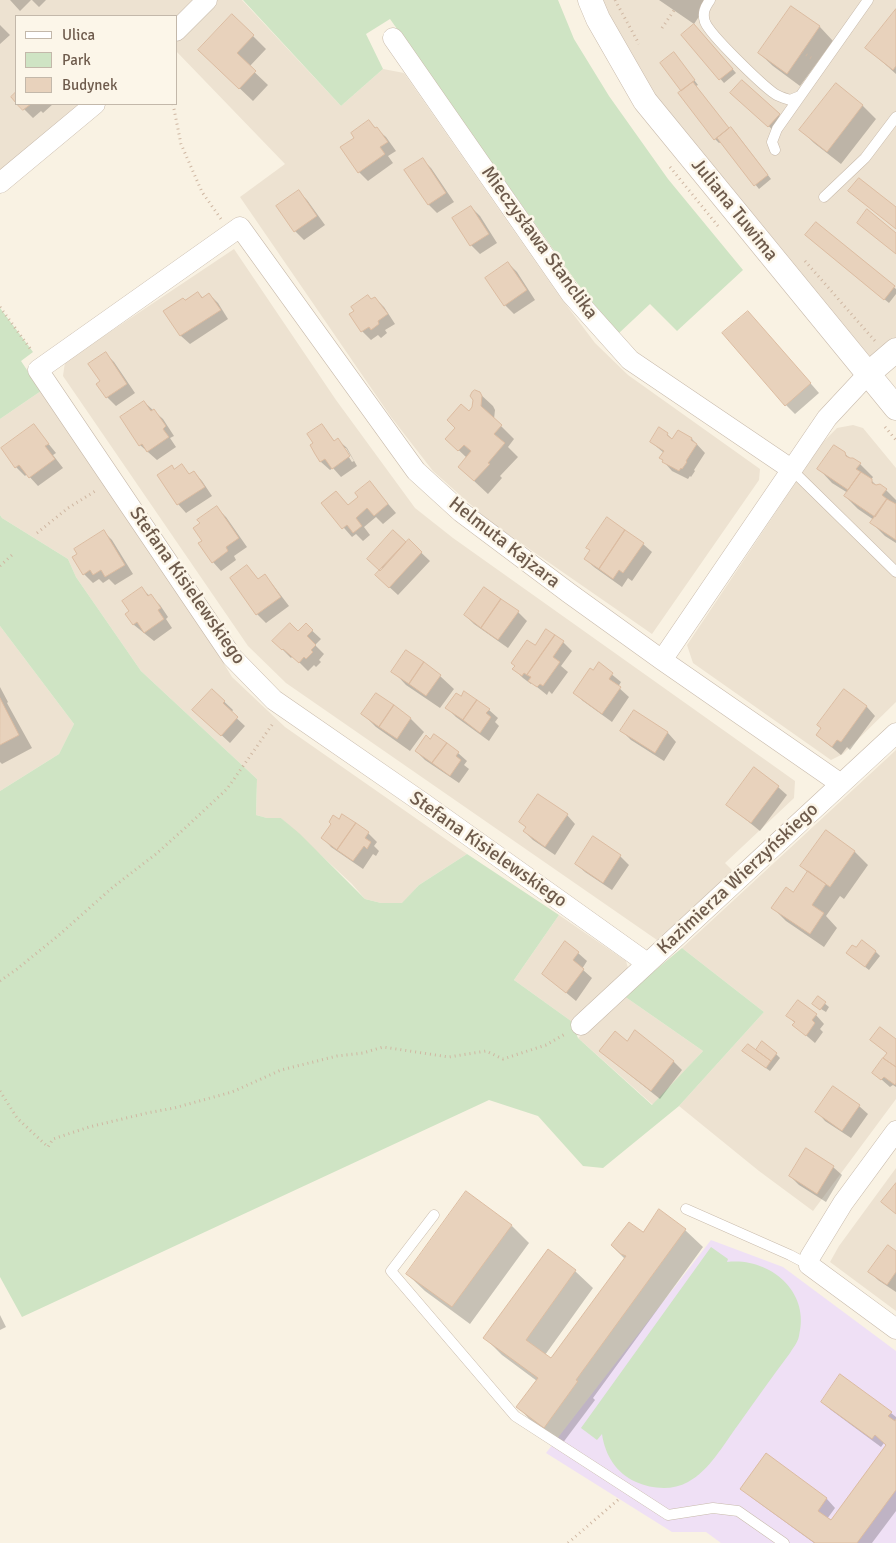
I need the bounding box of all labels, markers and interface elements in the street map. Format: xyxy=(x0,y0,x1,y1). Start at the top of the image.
legend xyxy=(15,15,178,105)
text: Ulica xyxy=(62,26,95,44)
text: Park xyxy=(62,51,91,69)
text: Budynek xyxy=(62,76,117,94)
street label: Juliana Tuwima xyxy=(686,154,782,266)
street label: Mieczysława Stanclika xyxy=(476,162,602,324)
street label: Helmuta Kajzara xyxy=(444,493,564,593)
street label: Stefana Kisielewskiego xyxy=(124,503,250,669)
street label: Stefana Kisielewskiego xyxy=(405,787,571,913)
street label: Kazimierza Wierzyńskiego xyxy=(653,798,823,960)

